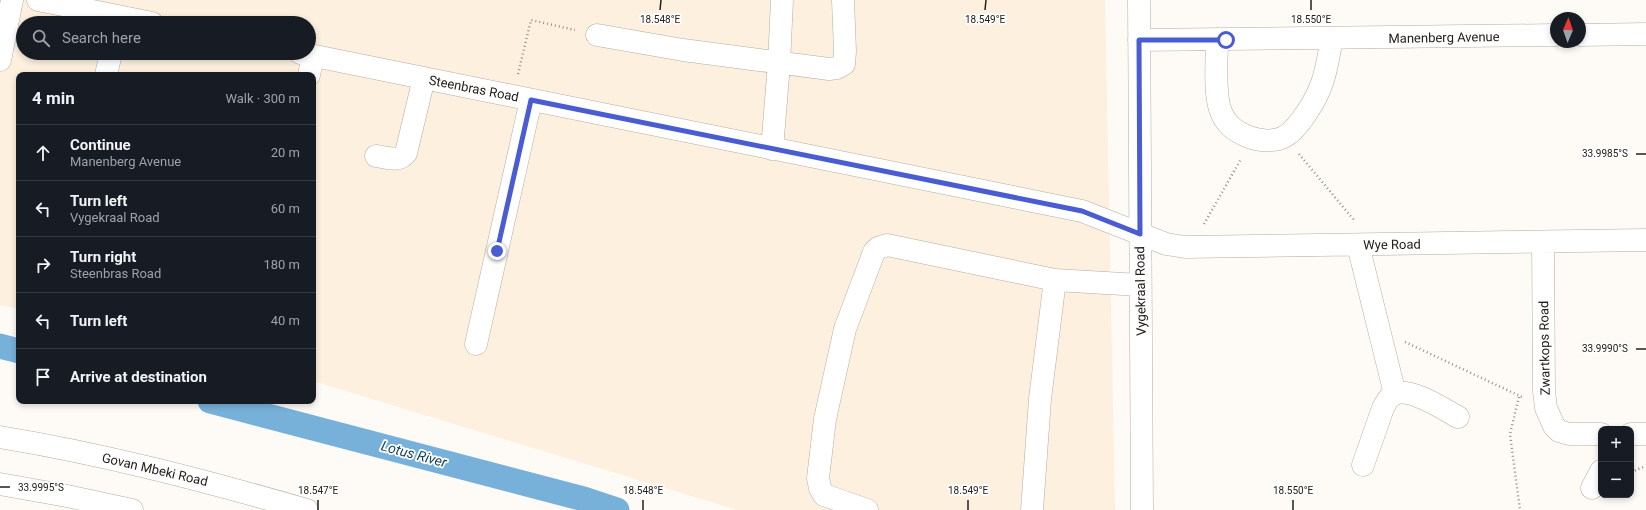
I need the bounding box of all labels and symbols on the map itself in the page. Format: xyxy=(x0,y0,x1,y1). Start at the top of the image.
north arrow xyxy=(1550,12,1586,48)
text: 18.548°E xyxy=(640,14,680,25)
text: 18.549°E xyxy=(965,14,1005,25)
text: 18.550°E xyxy=(1291,14,1331,25)
street label: Manenberg Avenue xyxy=(1388,29,1500,46)
route start xyxy=(1217,31,1235,49)
street label: Steenbras Road xyxy=(428,72,520,105)
text: 33.9985°S xyxy=(1582,148,1628,159)
street label: Wye Road xyxy=(1363,236,1421,253)
route end xyxy=(488,242,506,260)
street label: Vygekraal Road xyxy=(1132,246,1149,336)
street label: Zwartkops Road xyxy=(1536,301,1553,395)
text: 33.9990°S xyxy=(1582,343,1628,354)
water label: Lotus River xyxy=(379,438,449,471)
street label: Govan Mbeki Road xyxy=(100,450,209,489)
text: 33.9995°S xyxy=(18,482,64,493)
text: 18.547°E xyxy=(298,485,338,496)
text: 18.548°E xyxy=(623,485,663,496)
text: 18.549°E xyxy=(948,485,988,496)
text: 18.550°E xyxy=(1273,485,1313,496)

